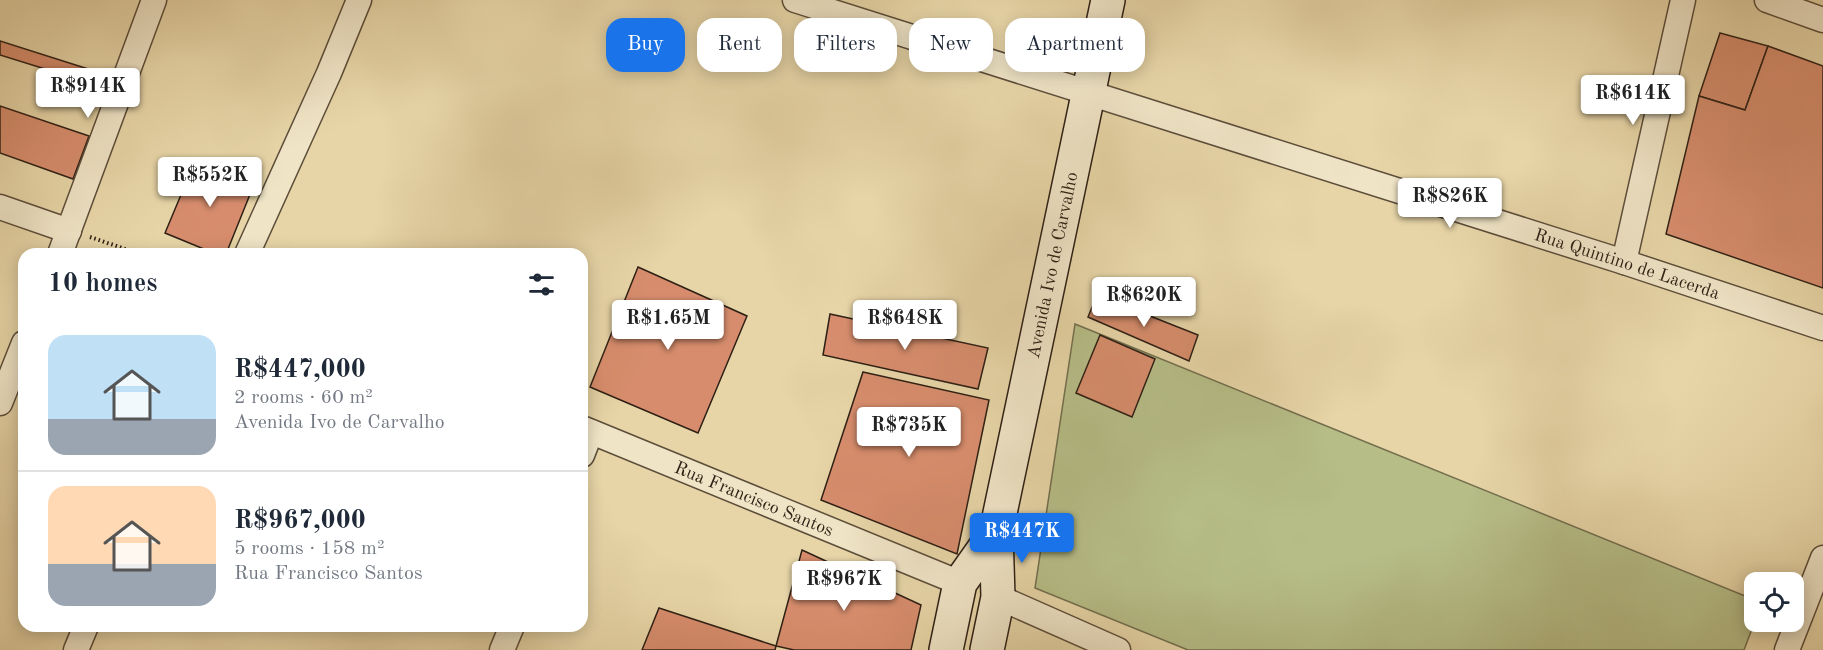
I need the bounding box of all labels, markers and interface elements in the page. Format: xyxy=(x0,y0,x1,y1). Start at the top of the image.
chip: Buy xyxy=(606,18,685,72)
chip: Rent xyxy=(697,18,782,72)
chip: Filters xyxy=(794,18,897,72)
chip: New xyxy=(909,18,993,72)
chip: Apartment xyxy=(1005,18,1145,72)
pin: R$914K xyxy=(39,68,137,119)
pin: R$614K xyxy=(1584,75,1682,126)
text: R$914K xyxy=(50,77,126,97)
text: R$614K xyxy=(1595,84,1671,104)
pin: R$552K xyxy=(161,157,259,208)
text: R$552K xyxy=(172,166,248,186)
street label: Avenida Ivo de Carvalho xyxy=(1025,170,1082,360)
pin: R$826K xyxy=(1401,178,1499,229)
text: R$826K xyxy=(1412,187,1488,207)
street label: Rua Quintino de Lacerda xyxy=(1532,226,1722,303)
icon: filters xyxy=(525,268,558,301)
text: 10 homes xyxy=(48,271,157,297)
pin: R$620K xyxy=(1095,277,1193,328)
text: R$620K xyxy=(1106,286,1182,306)
pin: R$1.65M xyxy=(613,300,723,351)
pin: R$648K xyxy=(856,300,954,351)
text: R$1.65M xyxy=(626,309,710,329)
text: R$648K xyxy=(867,309,943,329)
text: R$447,000 xyxy=(234,357,366,383)
icon: home xyxy=(96,359,168,431)
text: 2 rooms · 60 m² xyxy=(234,388,373,408)
pin: R$735K xyxy=(860,407,958,458)
text: Avenida Ivo de Carvalho xyxy=(234,413,445,433)
text: R$735K xyxy=(871,416,947,436)
street label: Rua Francisco Santos xyxy=(672,459,836,540)
text: R$967,000 xyxy=(234,508,366,534)
icon: home xyxy=(96,510,168,582)
pin: R$447K xyxy=(973,513,1071,564)
text: R$447K xyxy=(984,522,1060,542)
text: 5 rooms · 158 m² xyxy=(234,539,384,559)
pin: R$967K xyxy=(795,561,893,612)
text: Rua Francisco Santos xyxy=(234,564,423,584)
text: R$967K xyxy=(806,570,882,590)
map controls xyxy=(1744,572,1804,632)
button: locate xyxy=(1744,572,1804,632)

